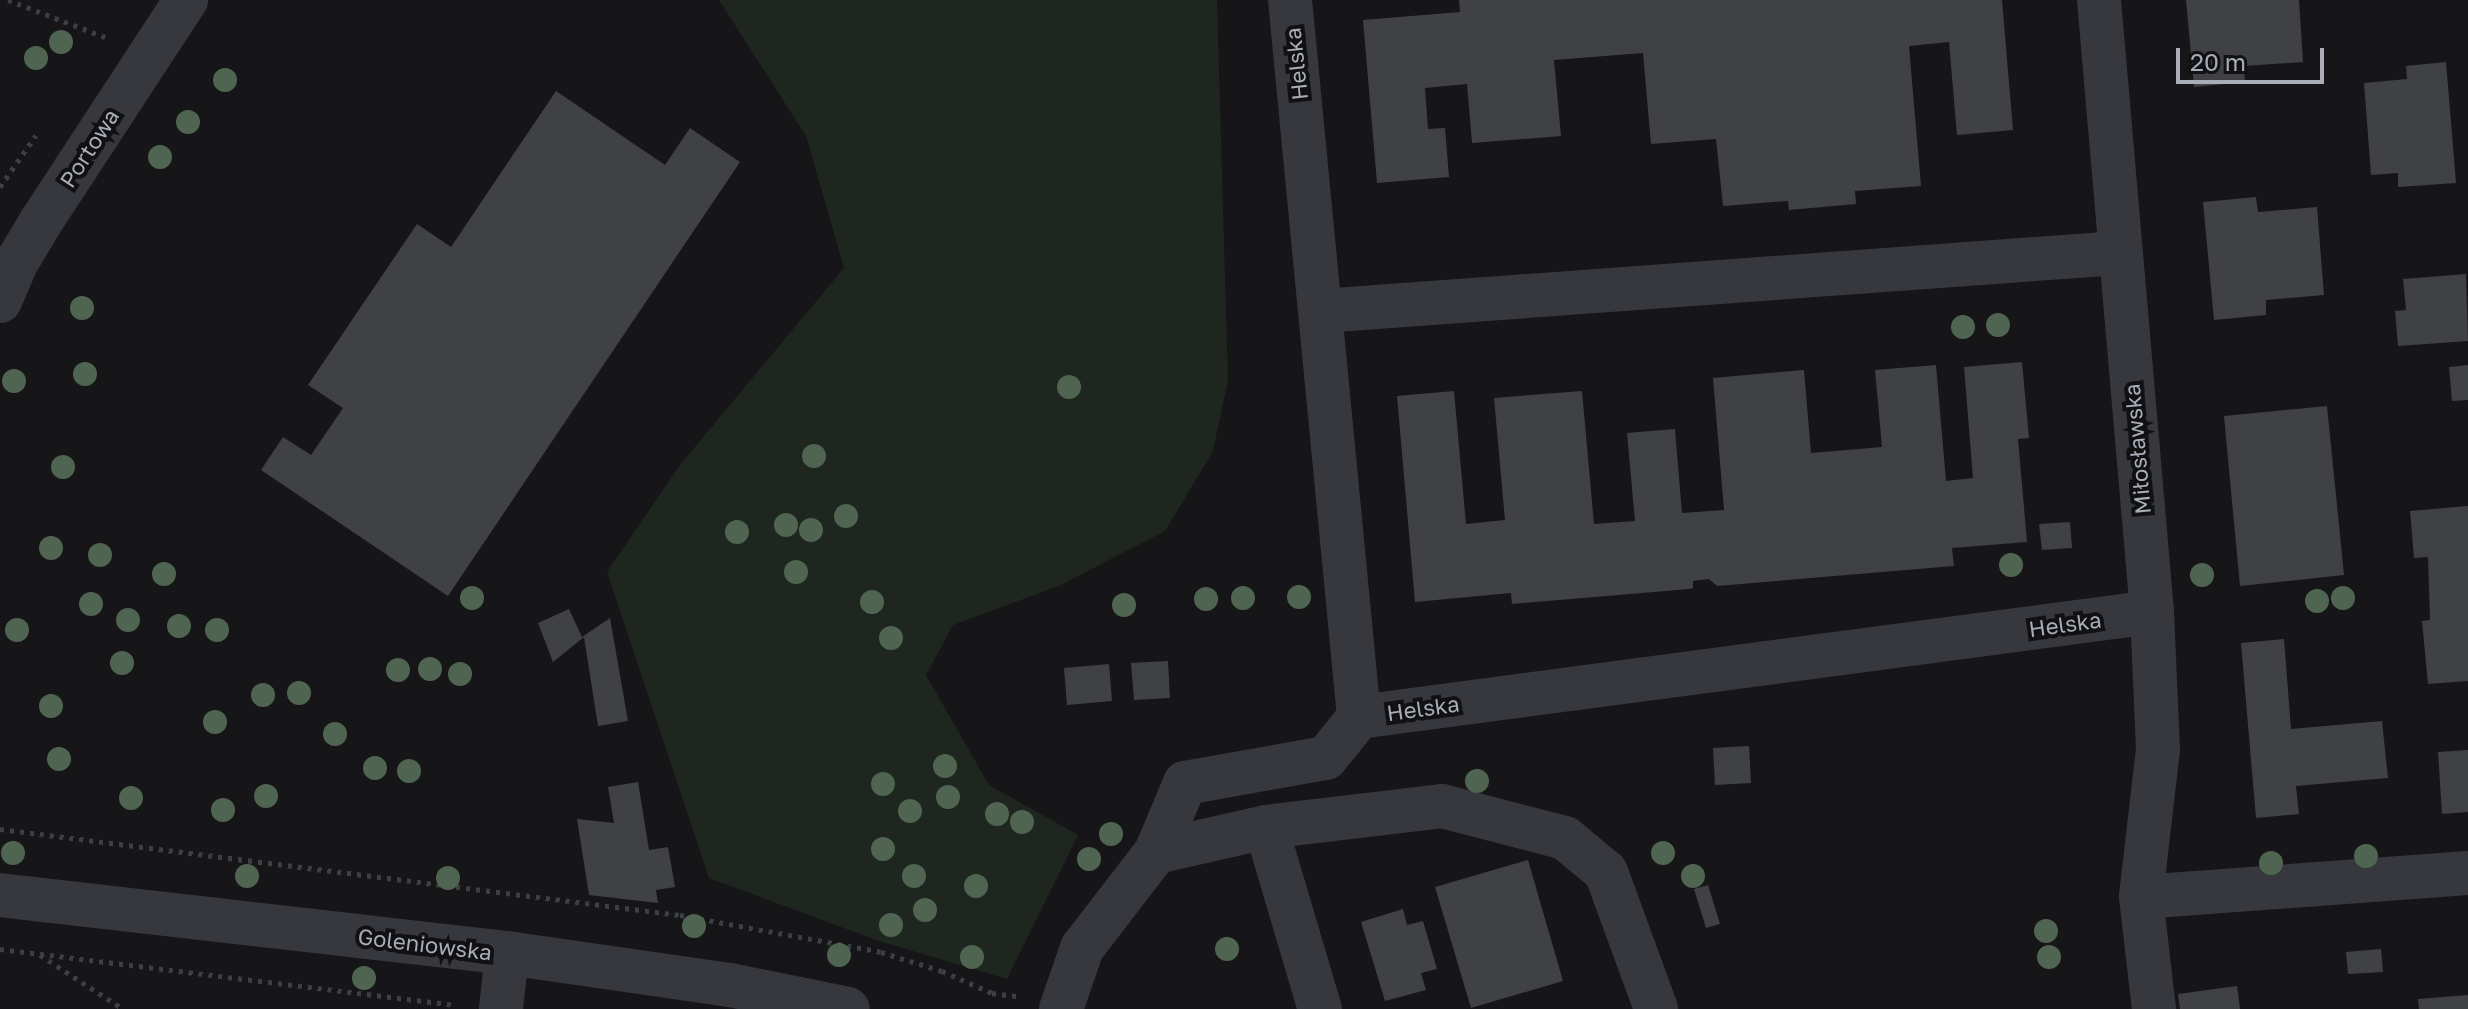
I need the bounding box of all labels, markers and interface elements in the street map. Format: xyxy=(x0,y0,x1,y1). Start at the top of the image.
street label: Helska xyxy=(1279,26,1313,102)
scale bar xyxy=(2180,32,2328,82)
text: 20 m xyxy=(2190,47,2246,76)
street label: Portowa xyxy=(54,104,124,192)
street label: Miłosławska xyxy=(2118,383,2156,515)
street label: Helska xyxy=(2027,606,2103,642)
street label: Helska xyxy=(1385,690,1461,726)
street label: Goleniowska xyxy=(356,923,494,965)

